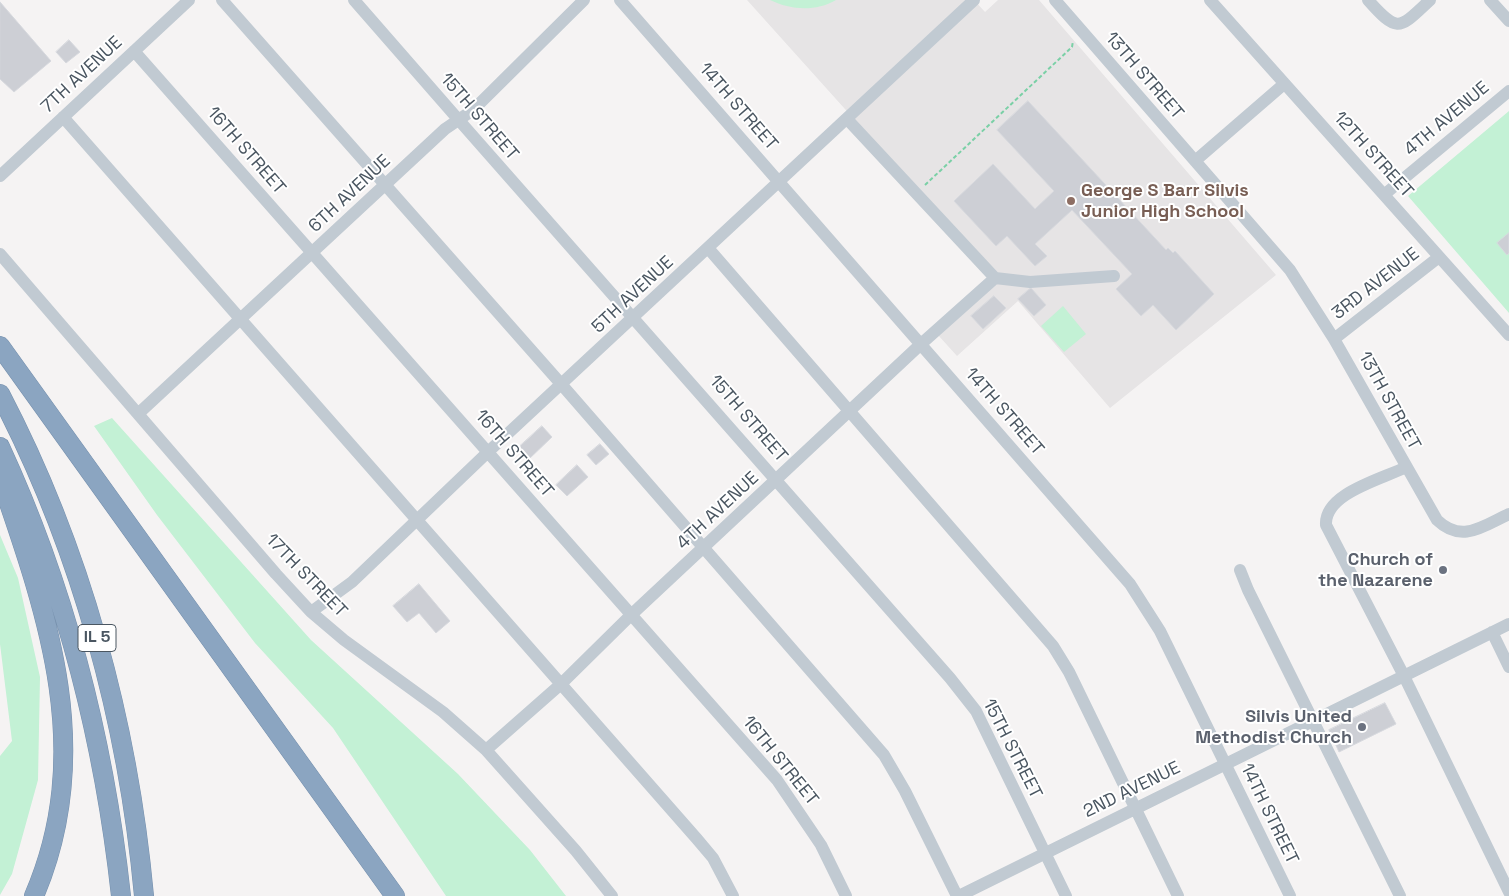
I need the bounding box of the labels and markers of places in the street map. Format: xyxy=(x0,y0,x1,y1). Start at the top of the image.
place label: George S Barr Silvis Junior High School xyxy=(1081,180,1249,222)
marker: George S Barr Silvis Junior High School xyxy=(1065,195,1077,207)
place label: Church of the Nazarene xyxy=(1318,549,1433,592)
marker: Church of the Nazarene xyxy=(1437,564,1449,576)
place label: Silvis United Methodist Church xyxy=(1195,706,1352,749)
marker: Silvis United Methodist Church xyxy=(1356,721,1368,733)

